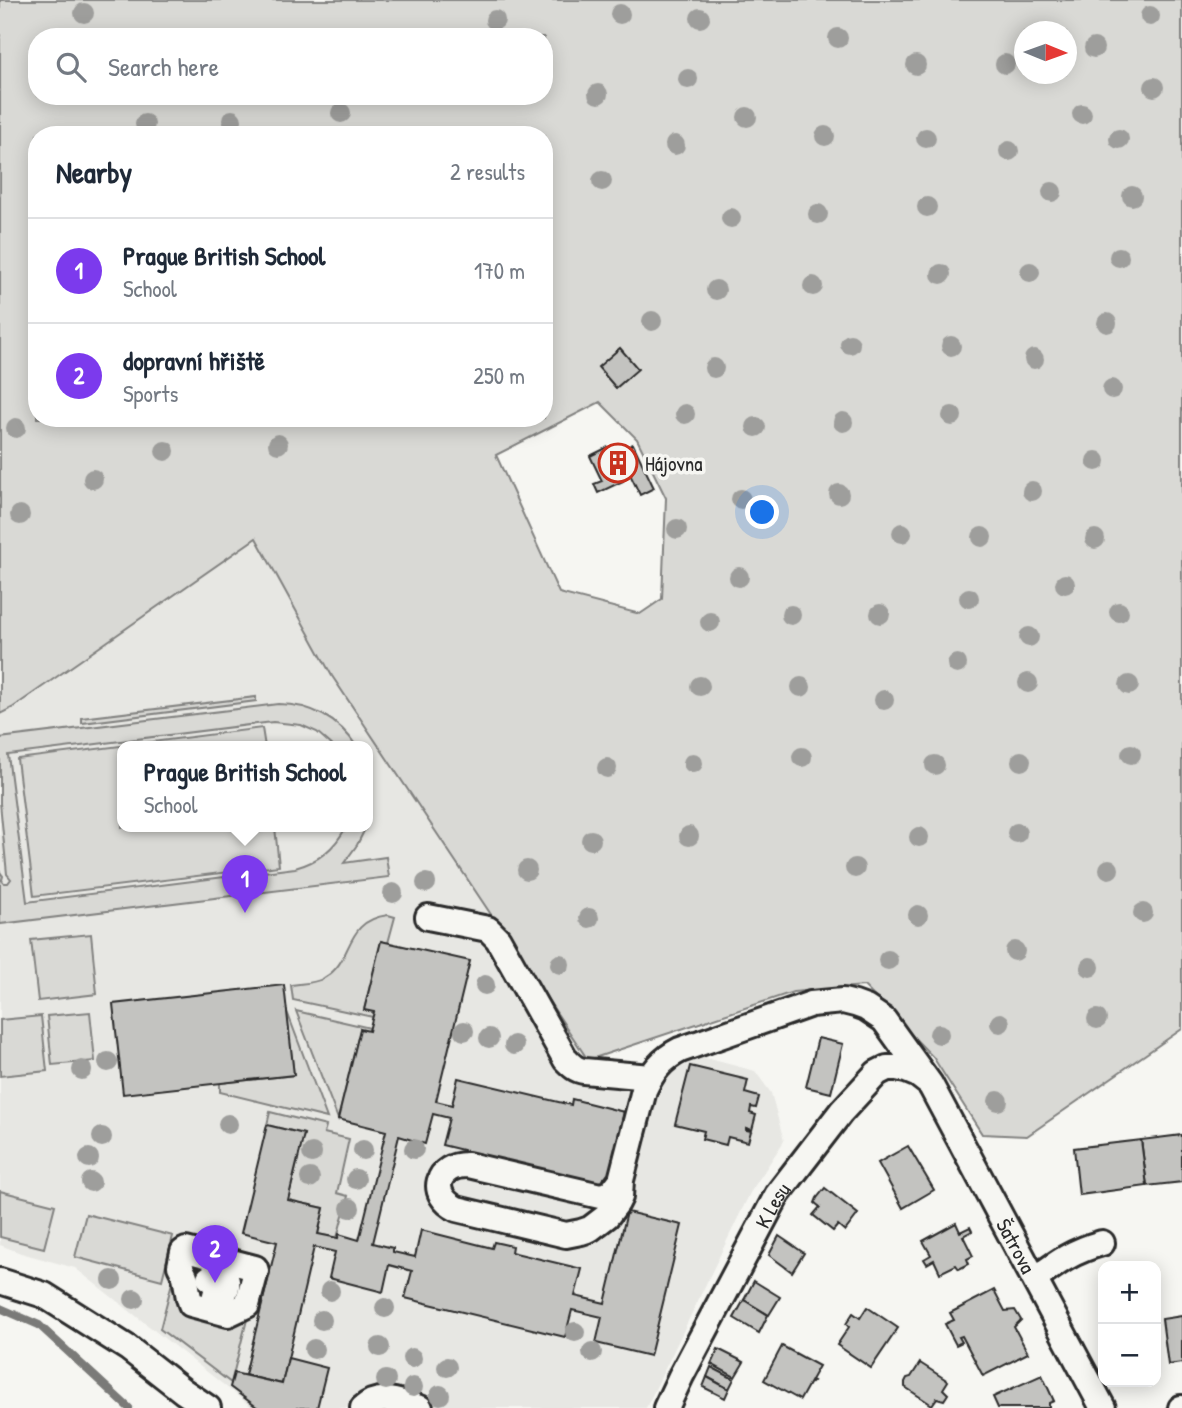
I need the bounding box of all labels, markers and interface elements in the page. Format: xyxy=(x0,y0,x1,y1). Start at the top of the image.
north arrow xyxy=(1014,21,1077,84)
search box xyxy=(28,28,553,105)
icon: search xyxy=(52,48,90,86)
text: Search here xyxy=(108,49,219,84)
text: Nearby xyxy=(56,152,132,192)
text: 2 results xyxy=(450,156,525,187)
text: Prague British School xyxy=(123,238,326,273)
text: 1 xyxy=(75,255,83,286)
text: 170 m xyxy=(474,255,525,286)
text: School xyxy=(123,273,177,304)
text: dopravní hřiště xyxy=(123,343,265,378)
text: 2 xyxy=(74,360,84,391)
text: 250 m xyxy=(473,360,525,391)
text: Sports xyxy=(123,378,178,409)
building icon: Hájovna xyxy=(597,442,639,484)
place label: Hájovna xyxy=(645,449,703,478)
your location xyxy=(745,495,779,529)
popup xyxy=(117,741,373,832)
text: Prague British School xyxy=(144,754,346,789)
text: School xyxy=(144,789,198,820)
pin: 1 xyxy=(222,855,268,913)
street label: K Lesu xyxy=(748,1175,797,1233)
street label: Šatrova xyxy=(990,1213,1043,1278)
pin: 2 xyxy=(192,1225,238,1283)
map controls xyxy=(1098,1261,1161,1387)
button: + xyxy=(1098,1261,1161,1324)
button: − xyxy=(1098,1324,1161,1387)

